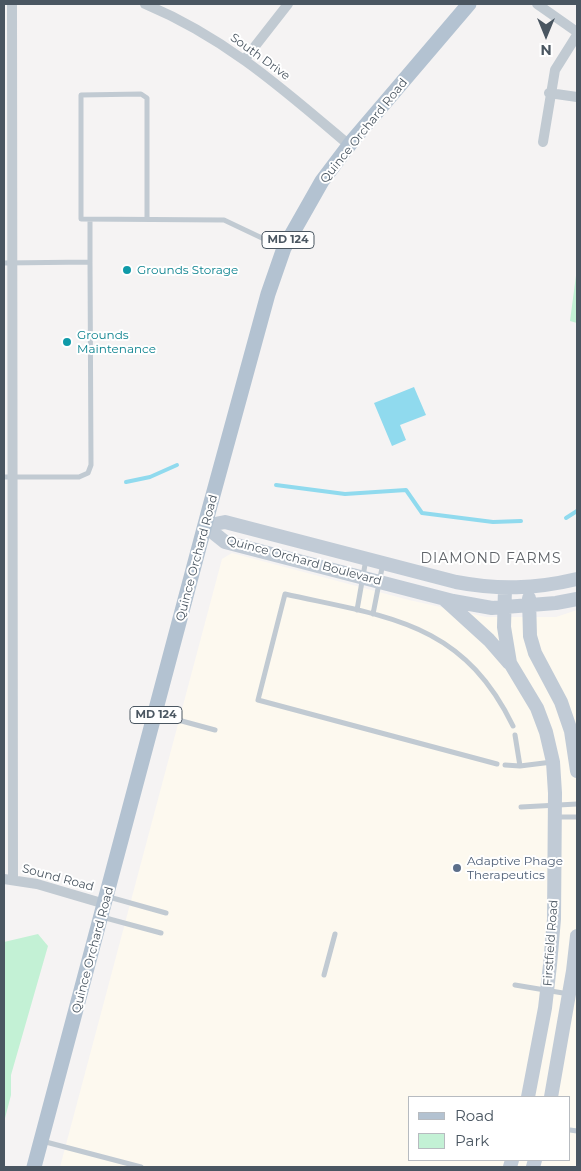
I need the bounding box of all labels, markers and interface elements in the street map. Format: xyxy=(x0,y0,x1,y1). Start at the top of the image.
north arrow xyxy=(521,10,571,60)
street label: South Drive xyxy=(227,30,293,84)
text: N xyxy=(540,41,552,59)
street label: Quince Orchard Road xyxy=(317,76,411,186)
road number: MD 124 xyxy=(262,232,314,248)
place label: Grounds Storage xyxy=(137,263,238,277)
marker: Grounds Storage xyxy=(121,264,133,276)
place label: Grounds Maintenance xyxy=(77,328,156,356)
marker: Grounds Maintenance xyxy=(61,336,73,348)
street label: Quince Orchard Road xyxy=(173,493,221,623)
street label: Quince Orchard Boulevard xyxy=(225,533,383,589)
district label: DIAMOND FARMS xyxy=(419,551,563,567)
road number: MD 124 xyxy=(130,706,182,724)
place label: Adaptive Phage Therapeutics xyxy=(467,854,563,882)
street label: Sound Road xyxy=(21,862,95,894)
marker: Adaptive Phage Therapeutics xyxy=(451,862,463,874)
street label: Quince Orchard Road xyxy=(69,885,117,1015)
street label: Firstfield Road xyxy=(541,899,561,987)
legend xyxy=(408,1096,571,1161)
text: Road xyxy=(455,1106,494,1125)
text: Park xyxy=(455,1131,489,1150)

